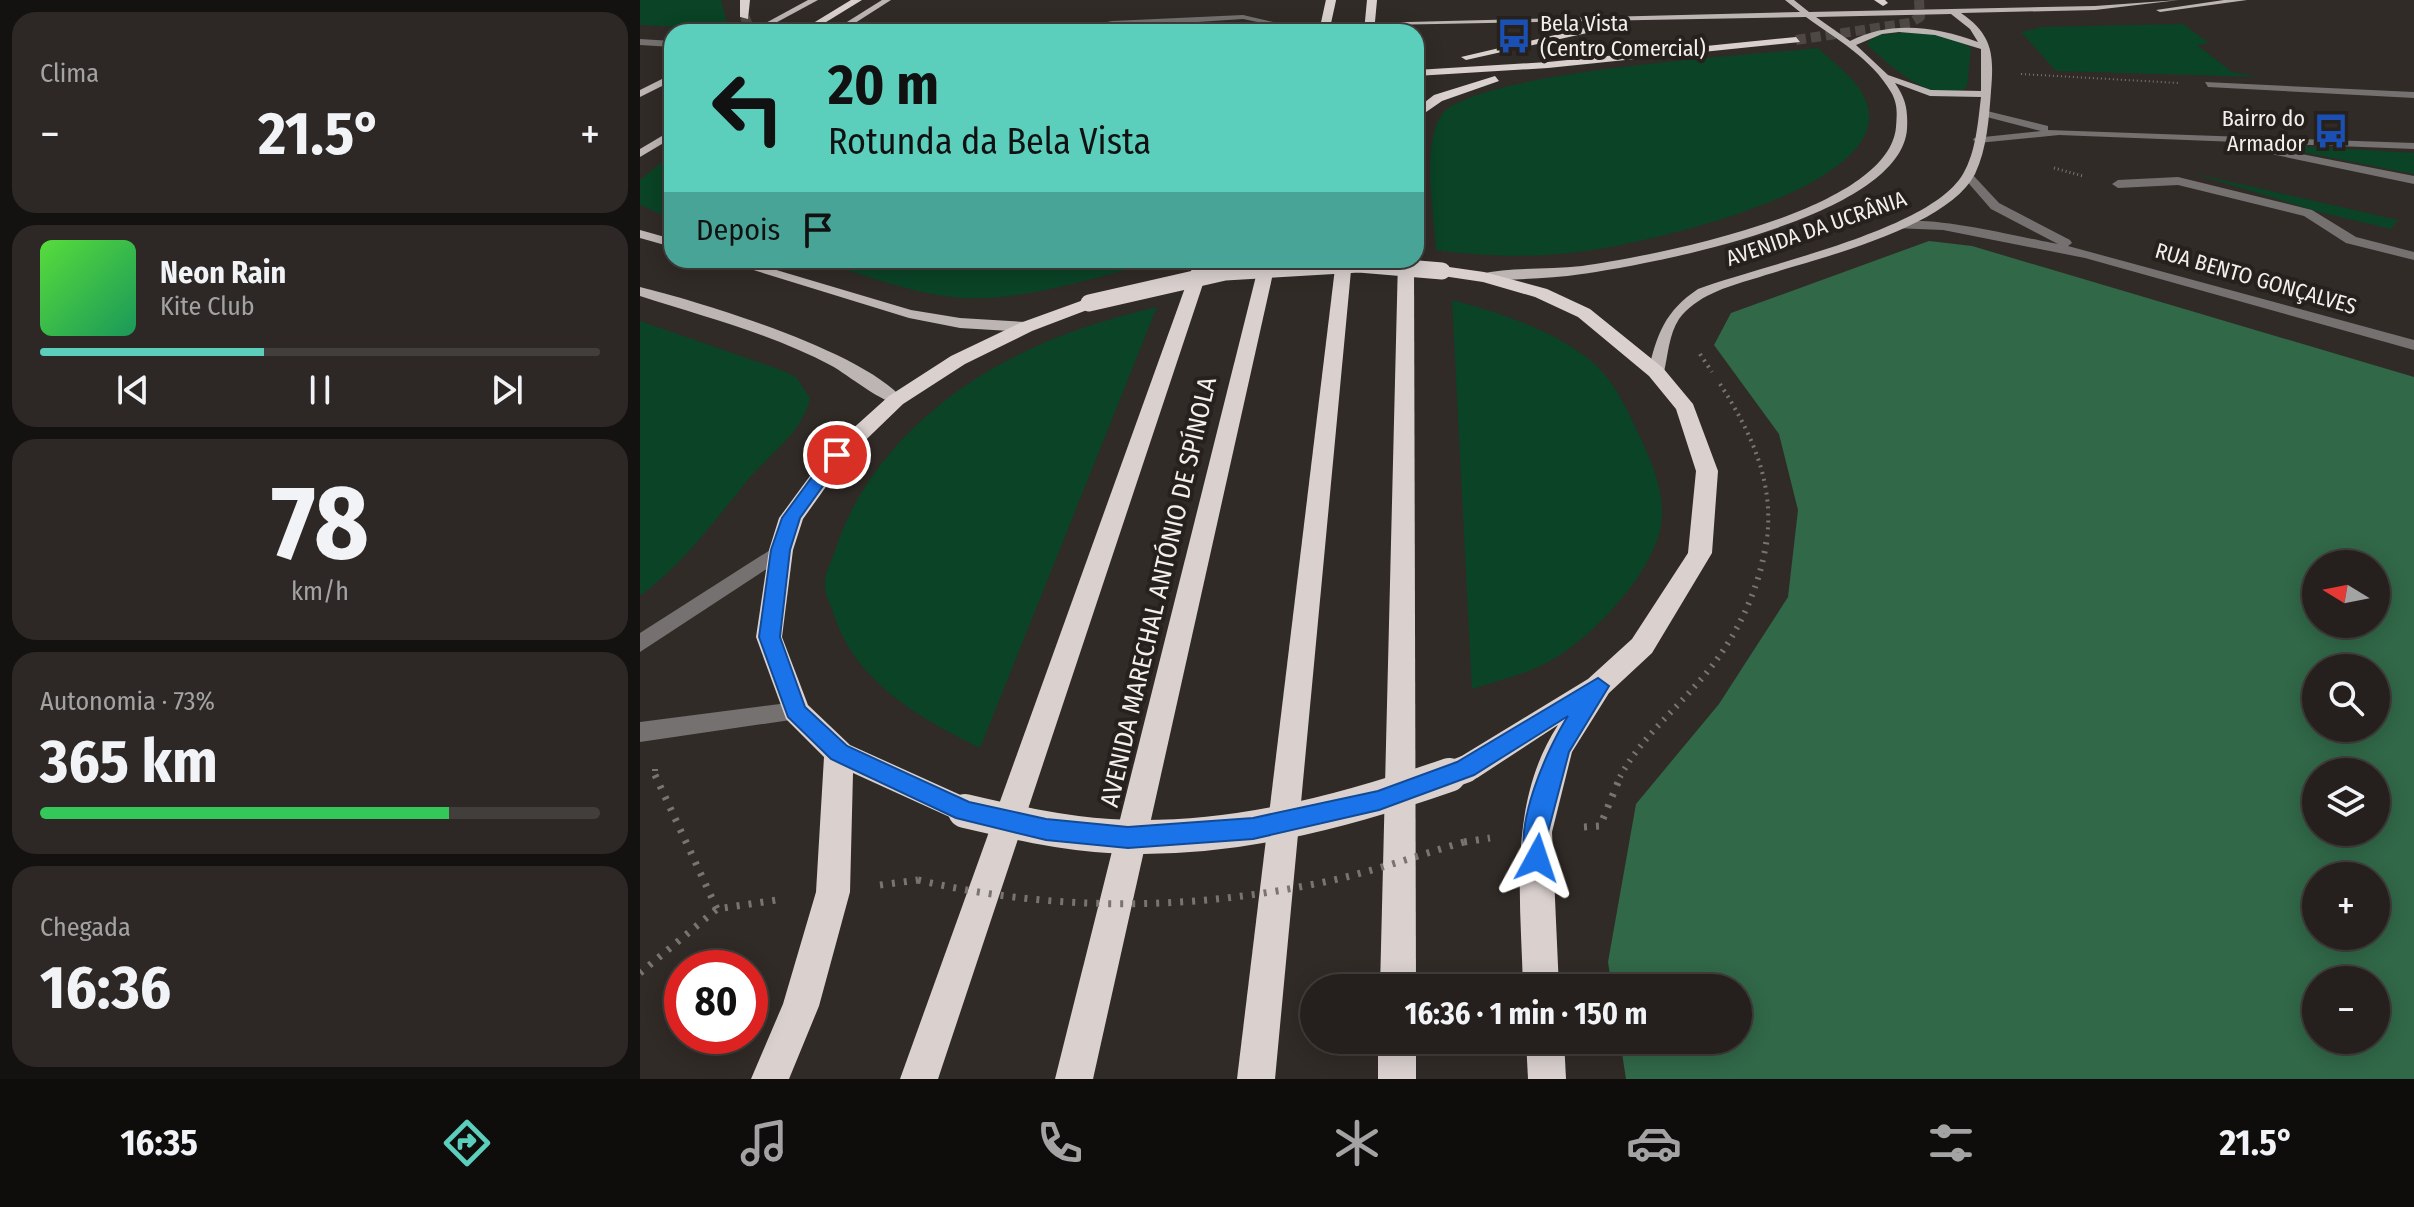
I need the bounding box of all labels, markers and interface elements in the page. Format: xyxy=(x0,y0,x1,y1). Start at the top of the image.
place label: Bela Vista (Centro Comercial) xyxy=(1540,10,1706,62)
bus stop icon: Bela Vista (Centro Comercial) xyxy=(1495,17,1533,55)
text: 20 m xyxy=(828,52,939,119)
icon: left xyxy=(696,56,800,160)
text: Clima xyxy=(40,58,99,89)
text: 21.5° xyxy=(258,98,382,170)
place label: Bairro do Armador xyxy=(2222,105,2305,157)
text: − xyxy=(40,108,60,161)
text: + xyxy=(580,108,600,161)
bus stop icon: Bairro do Armador xyxy=(2312,112,2350,150)
text: Rotunda da Bela Vista xyxy=(828,120,1151,164)
street label: AVENIDA DA UCRÂNIA xyxy=(1722,185,1910,272)
icon: arrive xyxy=(796,208,840,252)
text: Depois xyxy=(696,212,780,248)
street label: RUA BENTO GONÇALVES xyxy=(2152,237,2360,321)
text: Neon Rain xyxy=(160,255,286,291)
text: Kite Club xyxy=(160,291,255,322)
icon: previous xyxy=(111,368,155,412)
icon: pause xyxy=(298,368,342,412)
icon: next xyxy=(485,368,529,412)
street label: AVENIDA MARECHAL ANTÓNIO DE SPÍNOLA xyxy=(1094,374,1223,810)
pin xyxy=(803,421,871,489)
icon: arrive xyxy=(815,433,859,477)
text: 78 xyxy=(271,461,369,586)
north arrow xyxy=(2302,550,2390,638)
map controls xyxy=(2302,550,2390,1054)
text: km/h xyxy=(291,576,349,607)
button: search xyxy=(2302,654,2390,742)
text: Autonomia · 73% xyxy=(40,686,215,717)
text: 365 km xyxy=(40,726,218,798)
button: layers xyxy=(2302,758,2390,846)
position arrow xyxy=(1495,816,1579,900)
button: + xyxy=(2302,862,2390,950)
text: Chegada xyxy=(40,912,131,943)
speed limit sign: 80 xyxy=(664,950,768,1054)
text: 16:36 xyxy=(40,952,171,1024)
button: − xyxy=(2302,966,2390,1054)
text: 16:36 · 1 min · 150 m xyxy=(1405,996,1647,1032)
icon: directions xyxy=(439,1115,495,1171)
icon: music xyxy=(736,1115,792,1171)
icon: phone xyxy=(1032,1115,1088,1171)
icon: climate xyxy=(1329,1115,1385,1171)
icon: car xyxy=(1626,1115,1682,1171)
icon: filters xyxy=(1923,1115,1979,1171)
text: 16:35 xyxy=(120,1121,198,1165)
text: 21.5° xyxy=(2219,1121,2294,1165)

